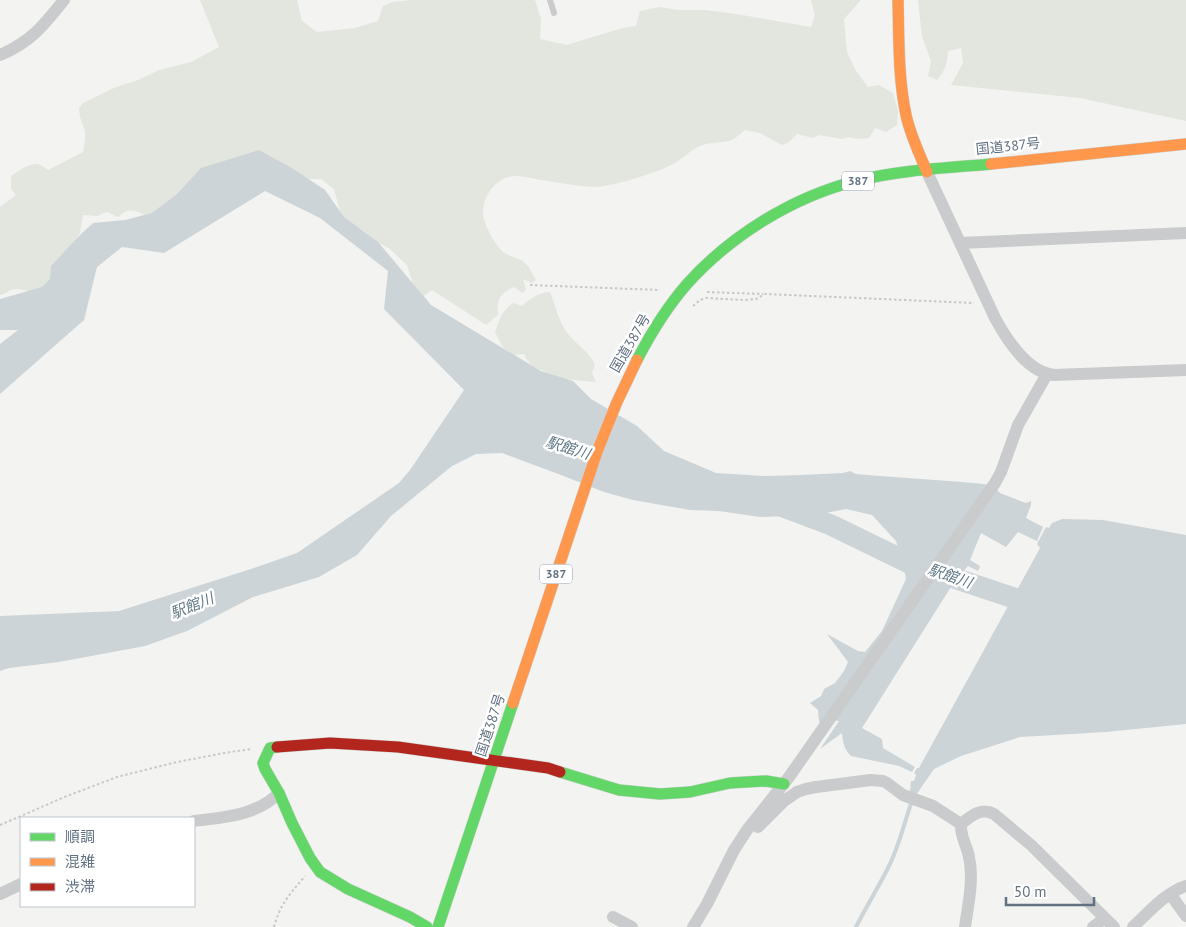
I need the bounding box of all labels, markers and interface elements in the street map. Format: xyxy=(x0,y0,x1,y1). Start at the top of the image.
street label: 国道387号 xyxy=(975,134,1041,158)
road number: 387 xyxy=(842,172,874,190)
street label: 国道387号 xyxy=(606,310,654,376)
water label: 駅館川 xyxy=(544,432,594,464)
water label: 駅館川 xyxy=(926,559,976,592)
road number: 387 xyxy=(540,564,572,584)
water label: 駅館川 xyxy=(167,588,218,623)
street label: 国道387号 xyxy=(471,691,509,759)
legend xyxy=(20,817,195,907)
text: 順調 xyxy=(65,827,95,846)
text: 混雑 xyxy=(65,852,95,871)
scale bar xyxy=(1006,874,1094,906)
text: 渋滞 xyxy=(65,877,95,896)
text: 50 m xyxy=(1014,882,1047,901)

